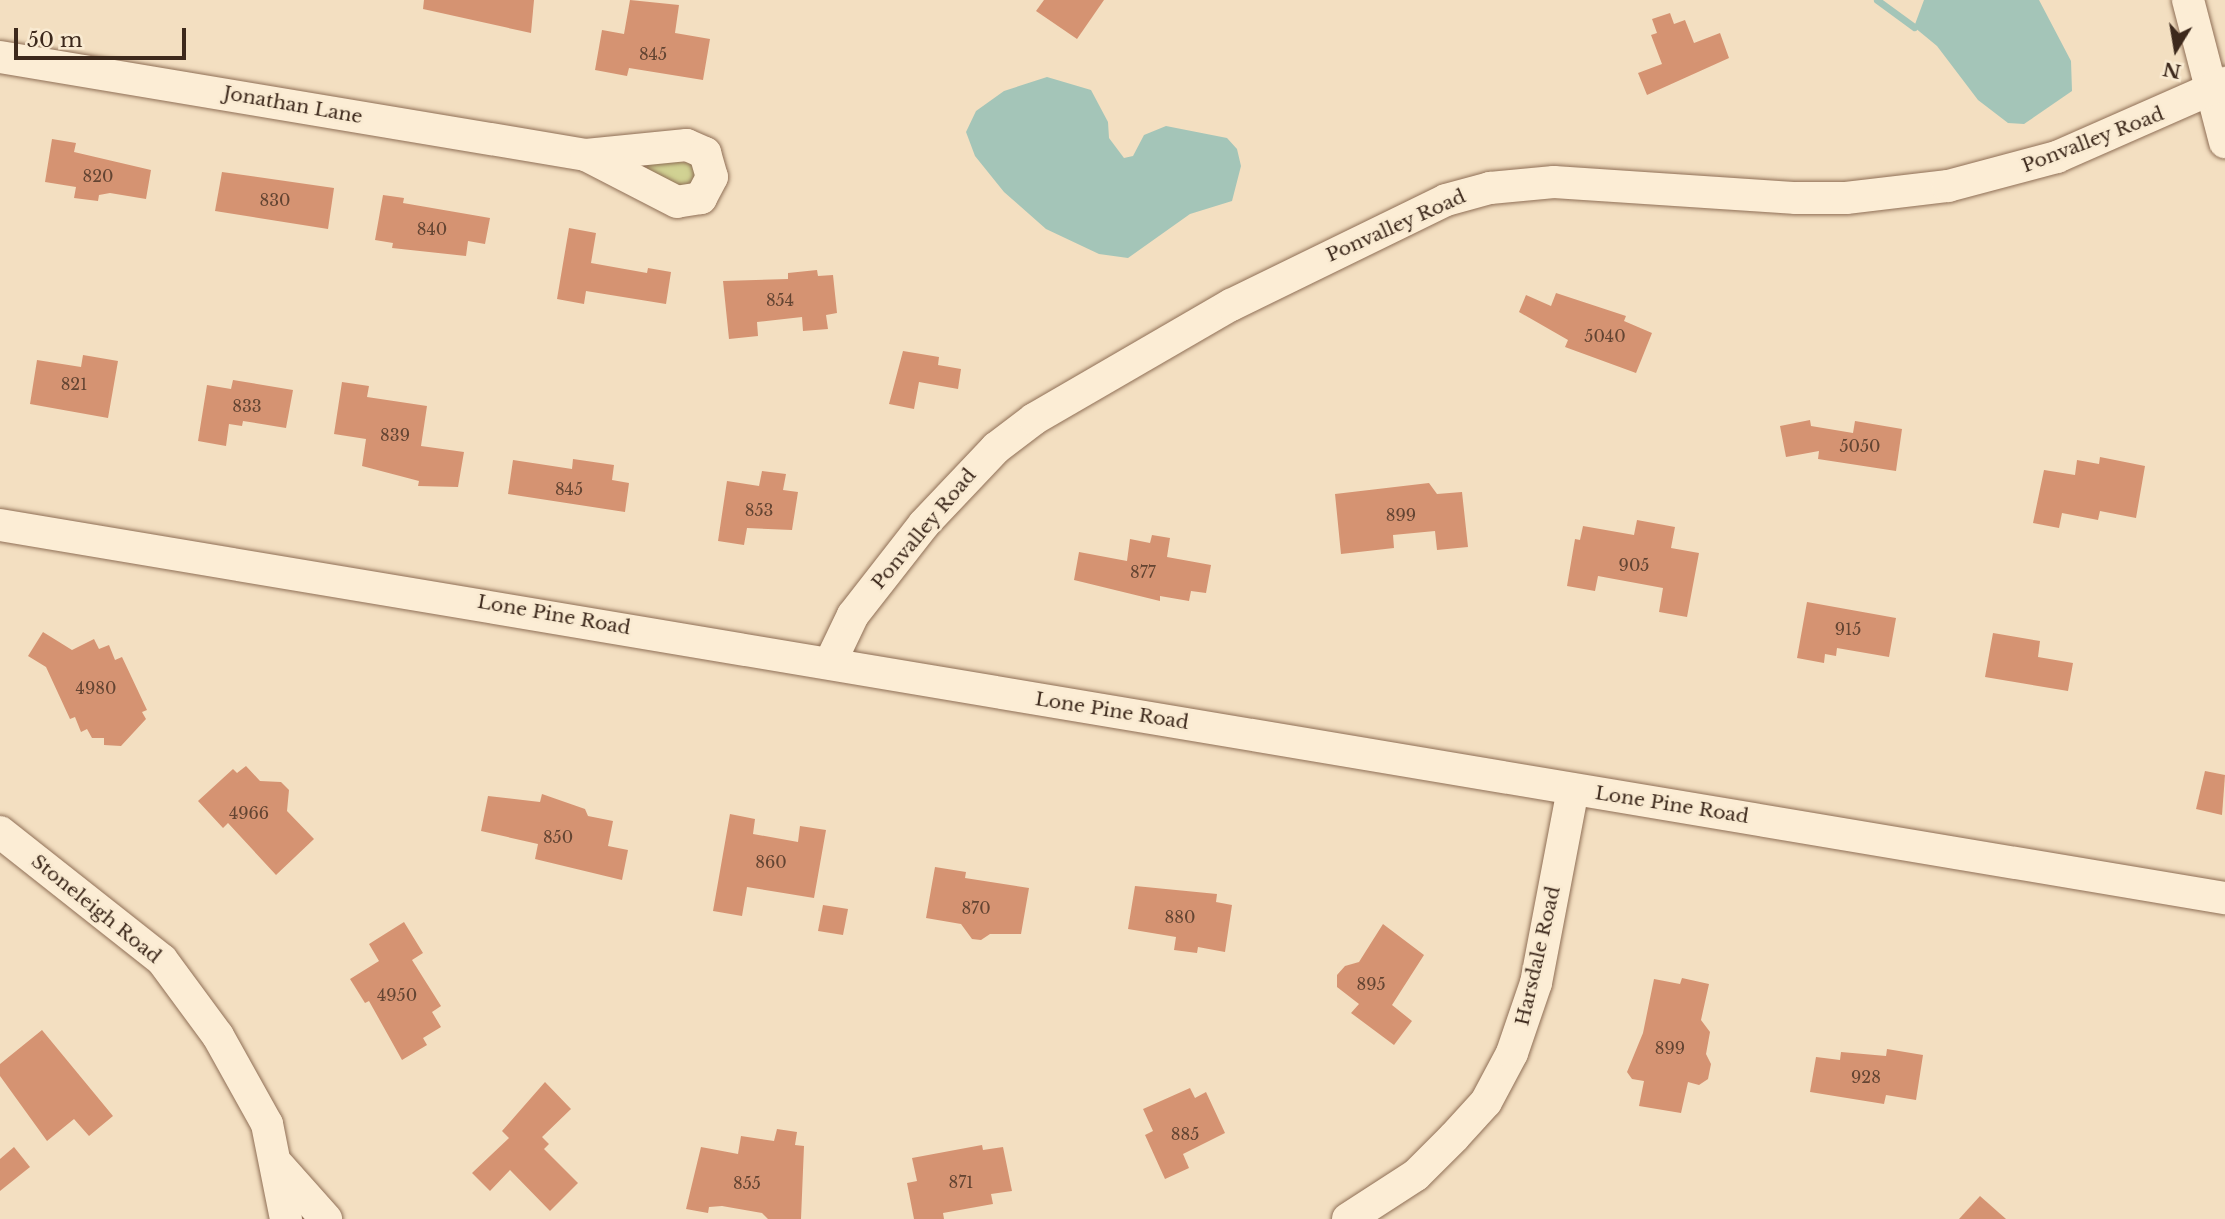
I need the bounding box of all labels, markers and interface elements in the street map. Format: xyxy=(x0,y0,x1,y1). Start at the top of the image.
scale bar xyxy=(18,14,189,58)
north arrow xyxy=(2141,14,2211,84)
text: 50 m xyxy=(27,27,82,53)
house number: 845 xyxy=(639,44,667,64)
text: N xyxy=(2161,57,2183,83)
street label: Jonathan Lane xyxy=(222,82,364,128)
street label: Ponvalley Road xyxy=(2019,102,2167,178)
house number: 820 xyxy=(83,166,113,186)
street label: Ponvalley Road xyxy=(1323,185,1469,267)
house number: 830 xyxy=(260,190,290,210)
house number: 840 xyxy=(417,219,447,239)
house number: 854 xyxy=(766,290,794,310)
house number: 5040 xyxy=(1584,326,1626,346)
house number: 821 xyxy=(61,374,87,394)
house number: 833 xyxy=(232,396,262,416)
house number: 839 xyxy=(380,425,410,445)
house number: 5050 xyxy=(1839,436,1881,456)
street label: Ponvalley Road xyxy=(867,464,981,594)
house number: 845 xyxy=(555,479,583,499)
house number: 853 xyxy=(745,500,773,520)
house number: 899 xyxy=(1386,505,1416,525)
house number: 905 xyxy=(1619,555,1649,575)
house number: 877 xyxy=(1130,562,1156,582)
street label: Lone Pine Road xyxy=(476,590,632,640)
house number: 915 xyxy=(1835,619,1861,639)
house number: 4980 xyxy=(76,678,116,698)
street label: Lone Pine Road xyxy=(1034,688,1190,734)
street label: Lone Pine Road xyxy=(1594,782,1750,828)
house number: 4966 xyxy=(229,803,269,823)
house number: 850 xyxy=(543,827,573,847)
street label: Stoneleigh Road xyxy=(27,850,165,968)
house number: 860 xyxy=(755,852,787,872)
street label: Harsdale Road xyxy=(1511,884,1565,1028)
house number: 870 xyxy=(961,898,991,918)
house number: 880 xyxy=(1165,907,1195,927)
house number: 895 xyxy=(1356,974,1386,994)
house number: 4950 xyxy=(377,985,417,1005)
house number: 899 xyxy=(1655,1038,1685,1058)
house number: 928 xyxy=(1851,1067,1881,1087)
house number: 885 xyxy=(1171,1124,1199,1144)
house number: 871 xyxy=(949,1172,973,1192)
house number: 855 xyxy=(733,1173,761,1193)

